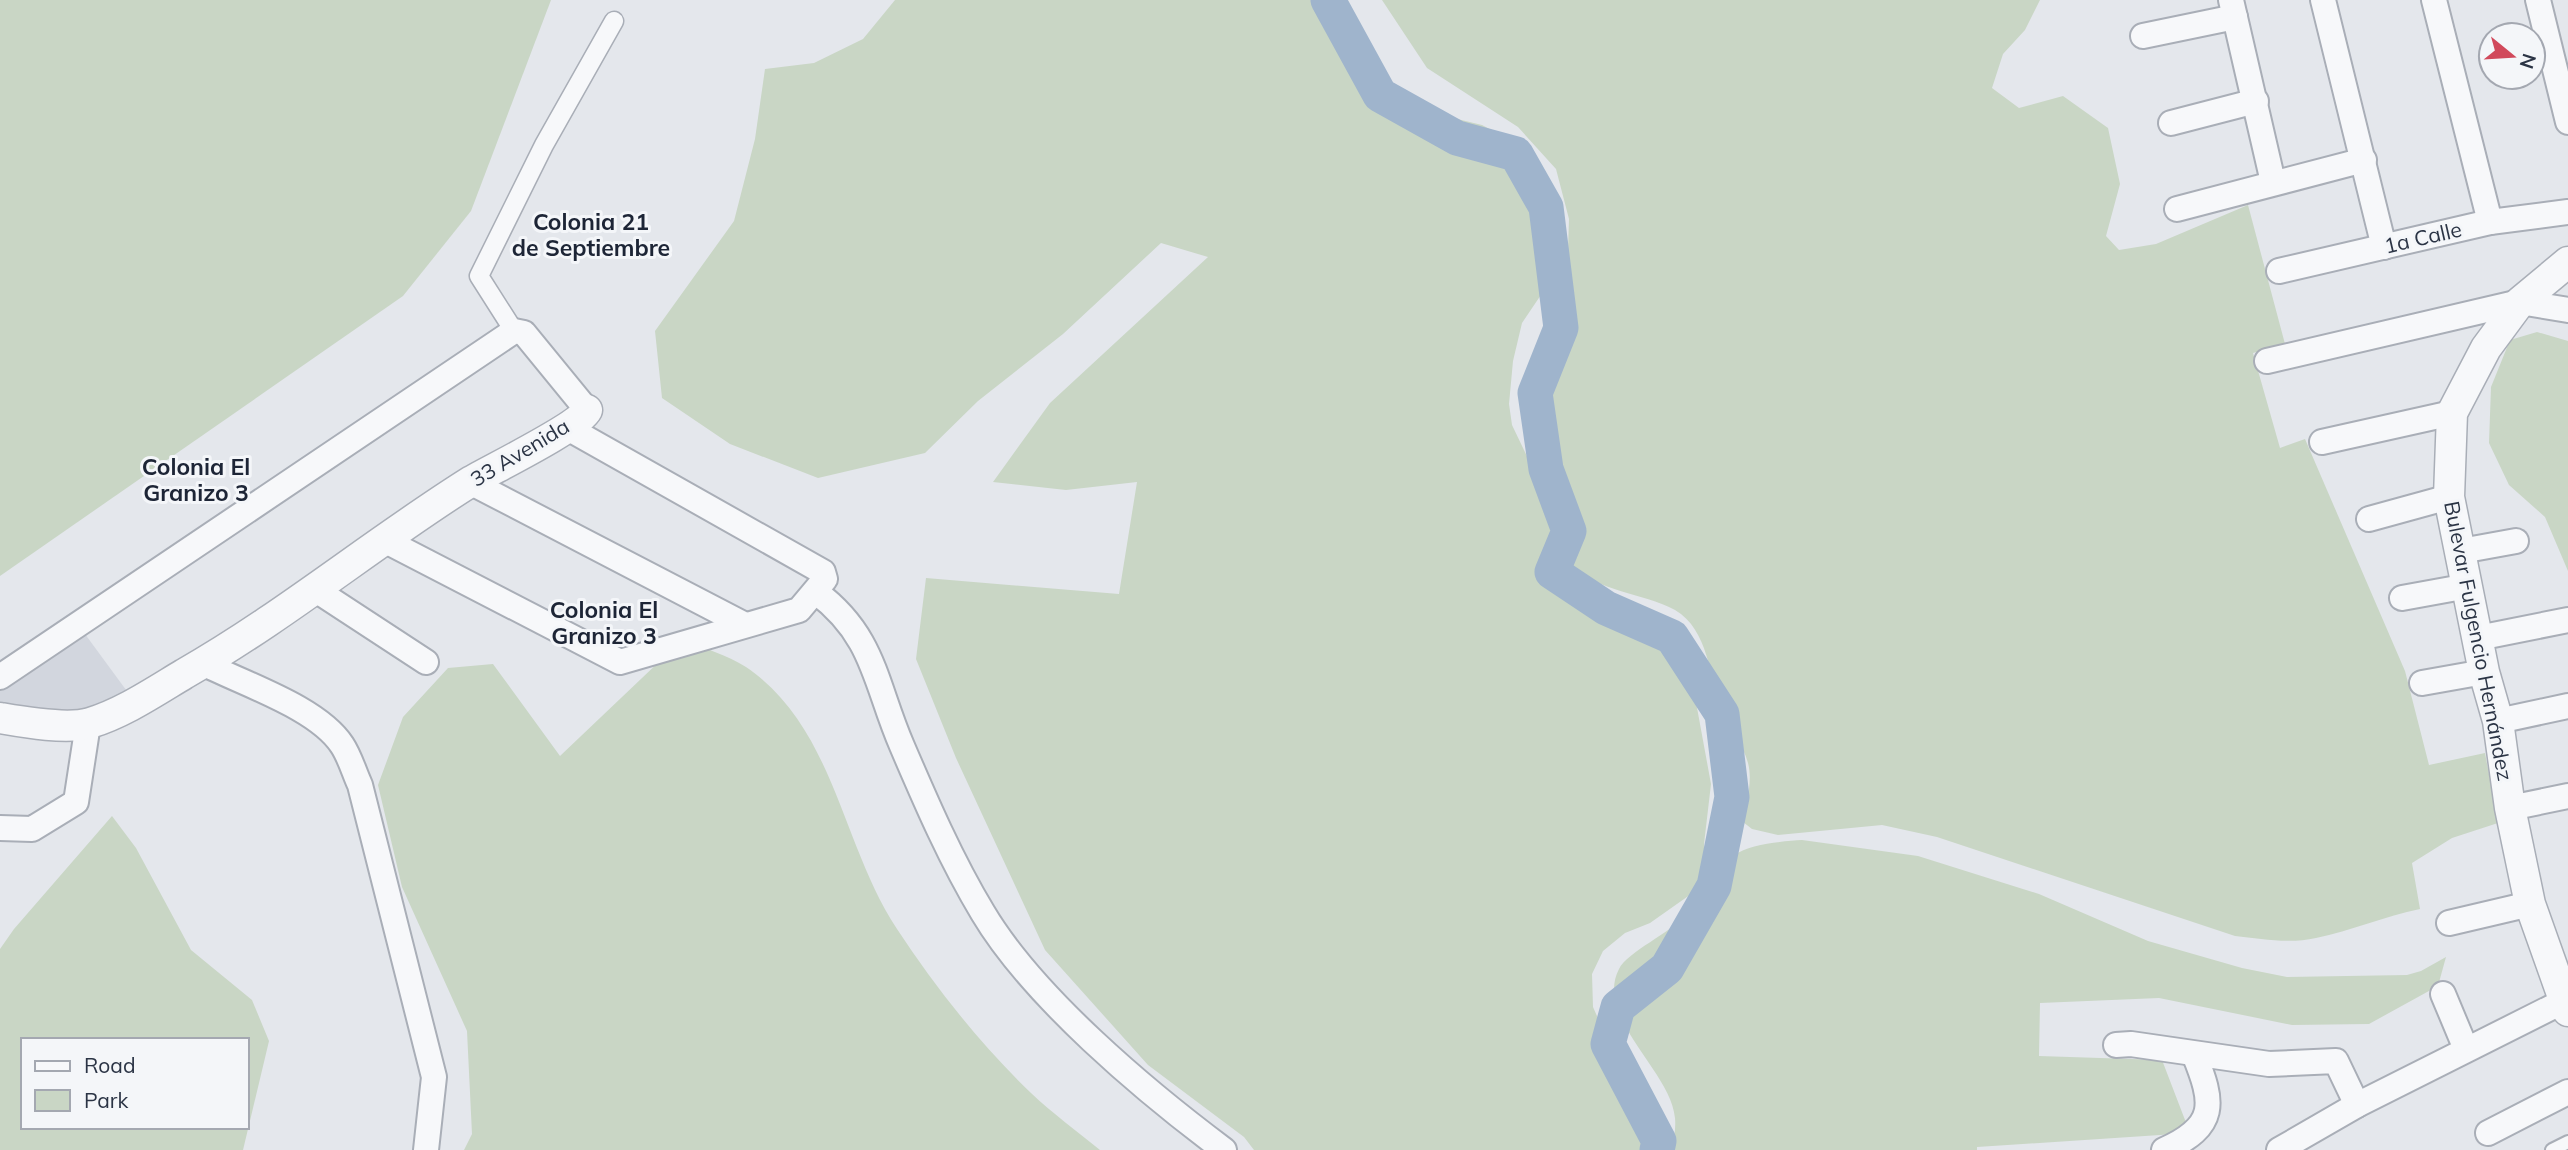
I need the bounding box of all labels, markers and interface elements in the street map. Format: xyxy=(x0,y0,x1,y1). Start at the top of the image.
north arrow xyxy=(2477,21,2547,91)
text: N xyxy=(2515,51,2542,72)
district label: Colonia 21 de Septiembre xyxy=(512,207,670,262)
street label: 1a Calle xyxy=(2381,216,2464,259)
street label: 33 Avenida xyxy=(465,413,574,492)
district label: Colonia El Granizo 3 xyxy=(142,452,250,507)
street label: Bulevar Fulgencio Hernández xyxy=(2439,499,2519,783)
district label: Colonia El Granizo 3 xyxy=(550,595,658,650)
legend xyxy=(21,1038,248,1129)
text: Road xyxy=(84,1052,135,1078)
text: Park xyxy=(84,1087,128,1113)

